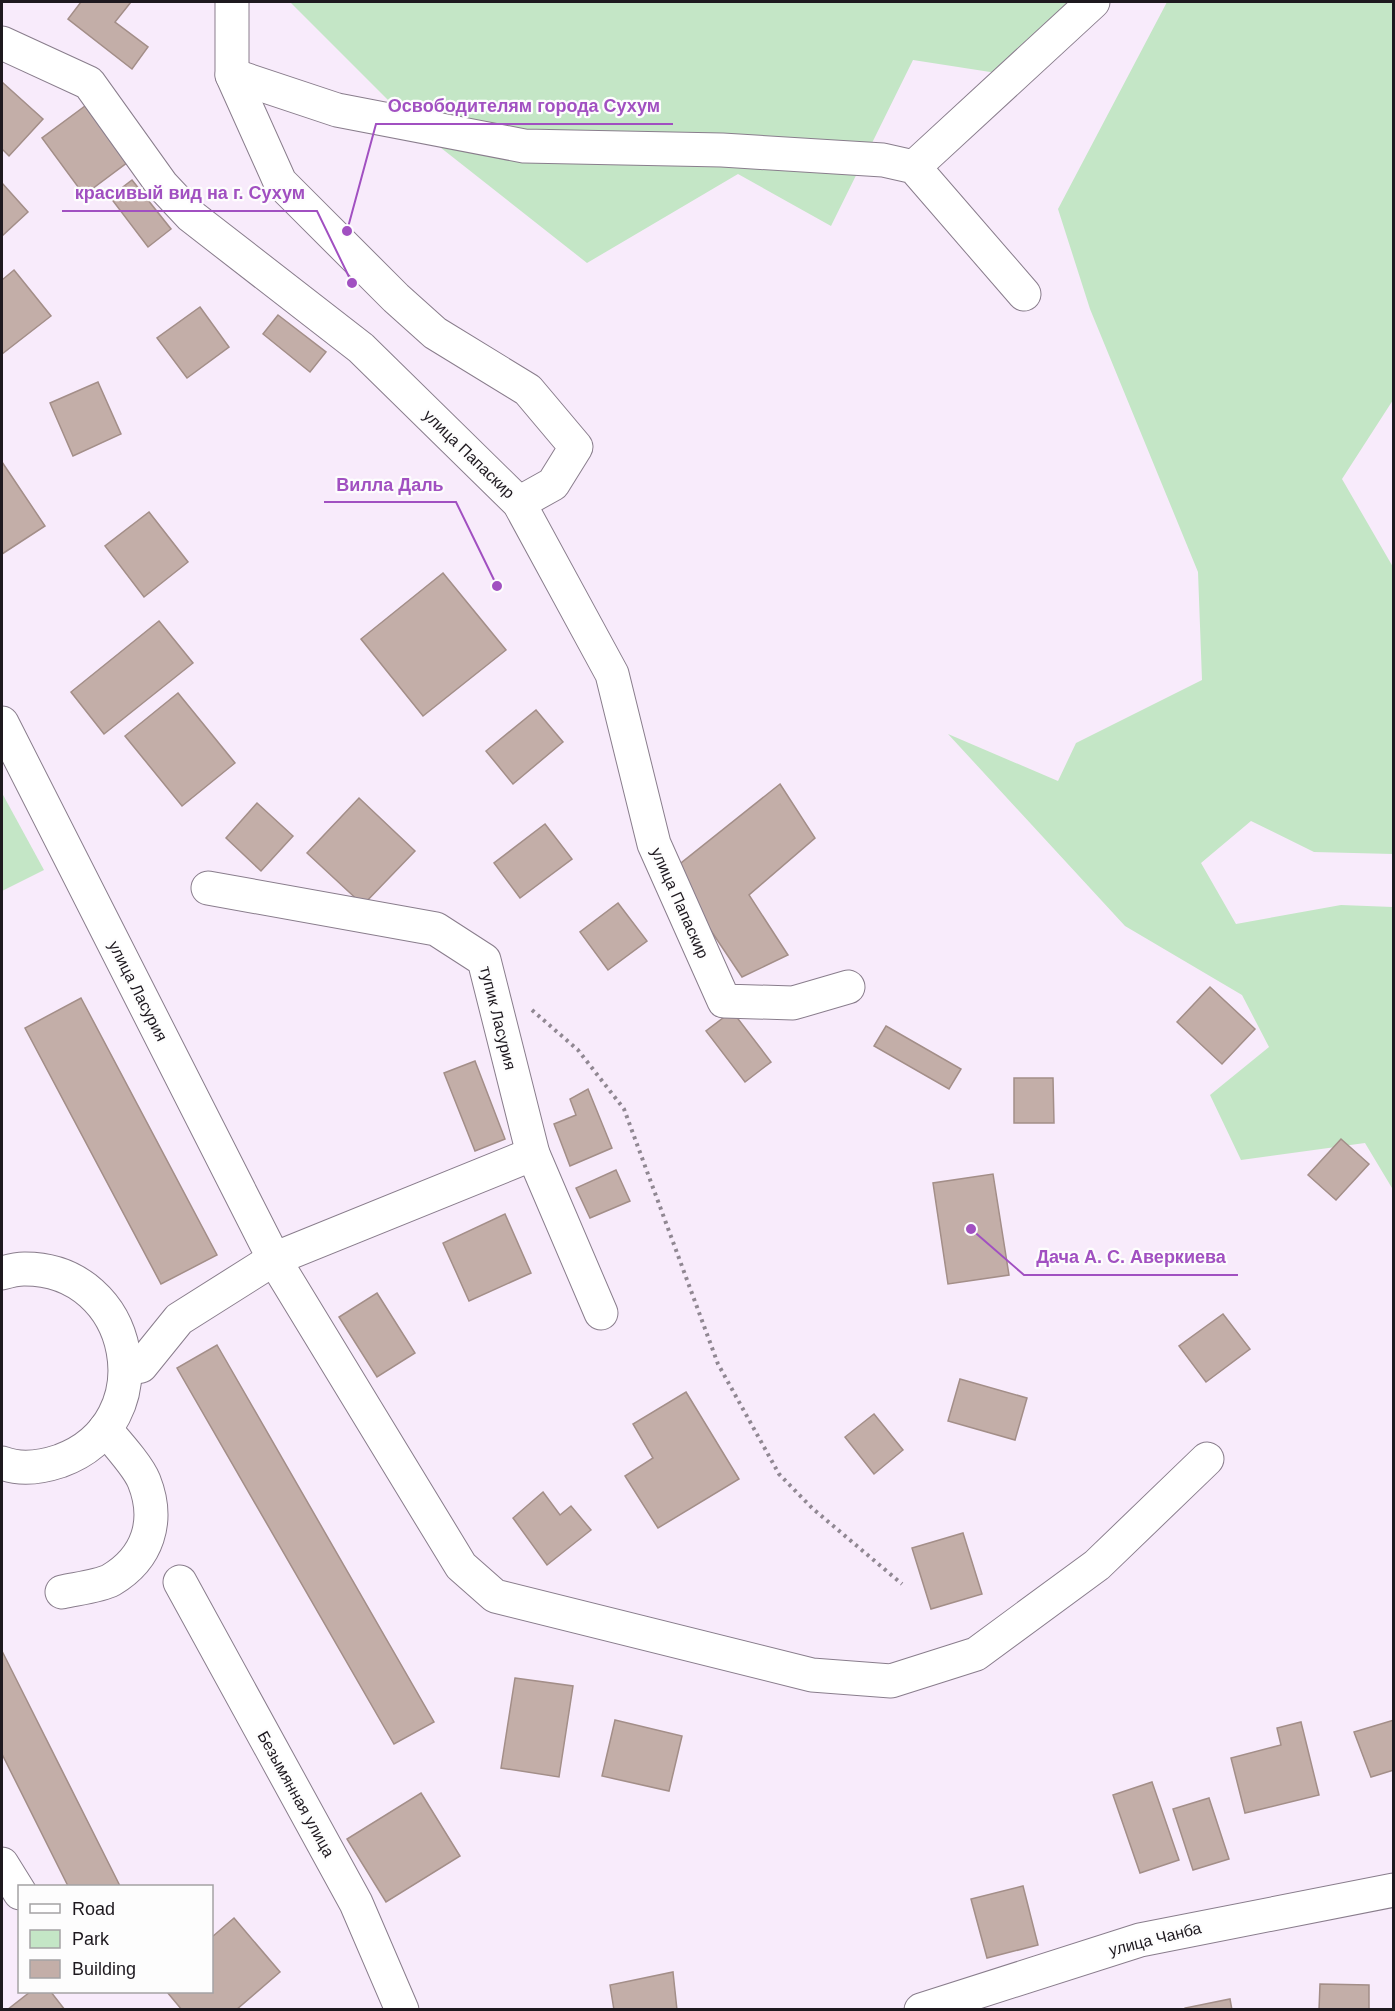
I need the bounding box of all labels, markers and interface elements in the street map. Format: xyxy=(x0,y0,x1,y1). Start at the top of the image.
callout: Освободителям города Сухум xyxy=(376,88,673,124)
text: Освободителям города Сухум xyxy=(388,96,660,116)
callout: красивый вид на г. Сухум xyxy=(62,175,317,211)
text: красивый вид на г. Сухум xyxy=(75,183,305,203)
street label: улица Папаскир xyxy=(420,406,518,502)
callout: Вилла Даль xyxy=(324,466,456,502)
text: Вилла Даль xyxy=(336,475,444,495)
street label: улица Папаскир xyxy=(648,845,712,961)
street label: улица Ласурия xyxy=(105,938,171,1044)
street label: тупик Ласурия xyxy=(477,964,519,1072)
callout: Дача А. С. Аверкиева xyxy=(1024,1239,1238,1275)
text: Дача А. С. Аверкиева xyxy=(1036,1247,1227,1267)
street label: Безымянная улица xyxy=(254,1728,338,1860)
legend xyxy=(18,1885,213,1993)
text: Road xyxy=(72,1899,115,1919)
street label: улица Чанба xyxy=(1107,1919,1203,1959)
text: Park xyxy=(72,1929,110,1949)
text: Building xyxy=(72,1959,136,1979)

